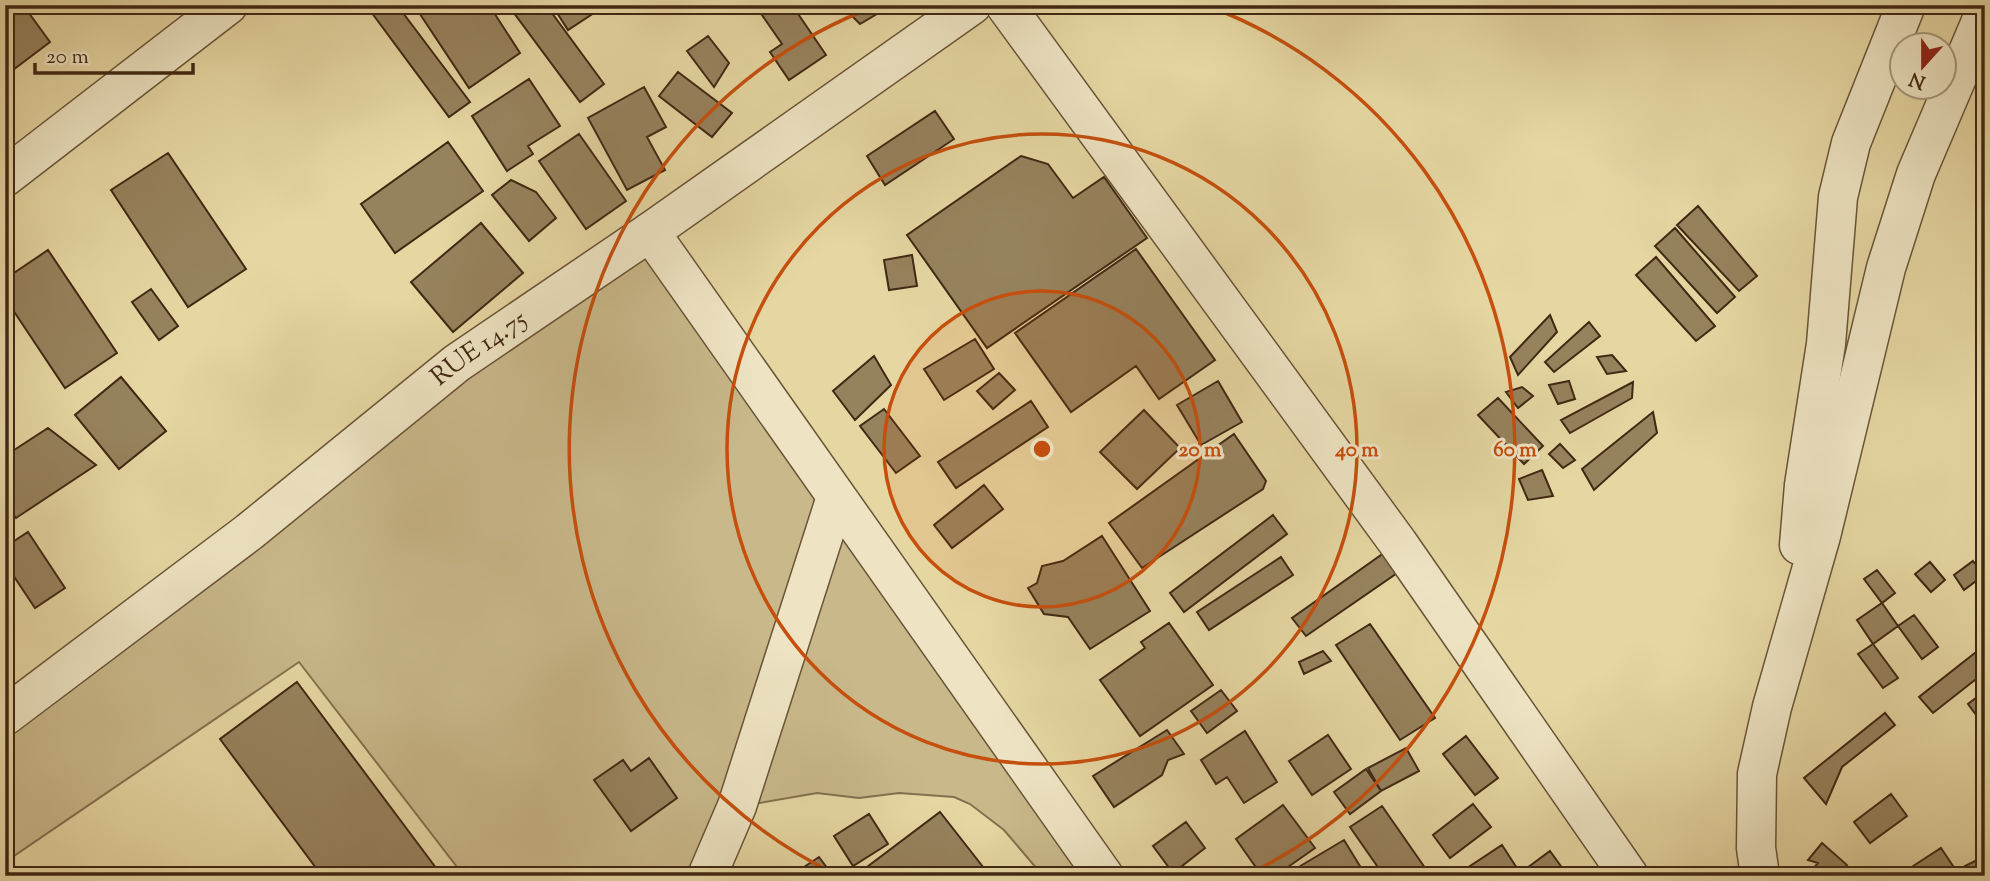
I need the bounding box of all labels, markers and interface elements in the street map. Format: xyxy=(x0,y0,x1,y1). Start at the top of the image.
scale bar xyxy=(35,32,192,76)
north arrow xyxy=(1888,32,1958,102)
text: 20 m xyxy=(46,43,89,73)
text: N xyxy=(1906,64,1930,95)
street label: RUE 14.75 xyxy=(423,302,535,395)
text: 20 m xyxy=(1179,436,1222,466)
text: 40 m xyxy=(1334,436,1379,466)
text: 60 m xyxy=(1493,436,1537,466)
centre of rings xyxy=(1030,437,1054,461)

